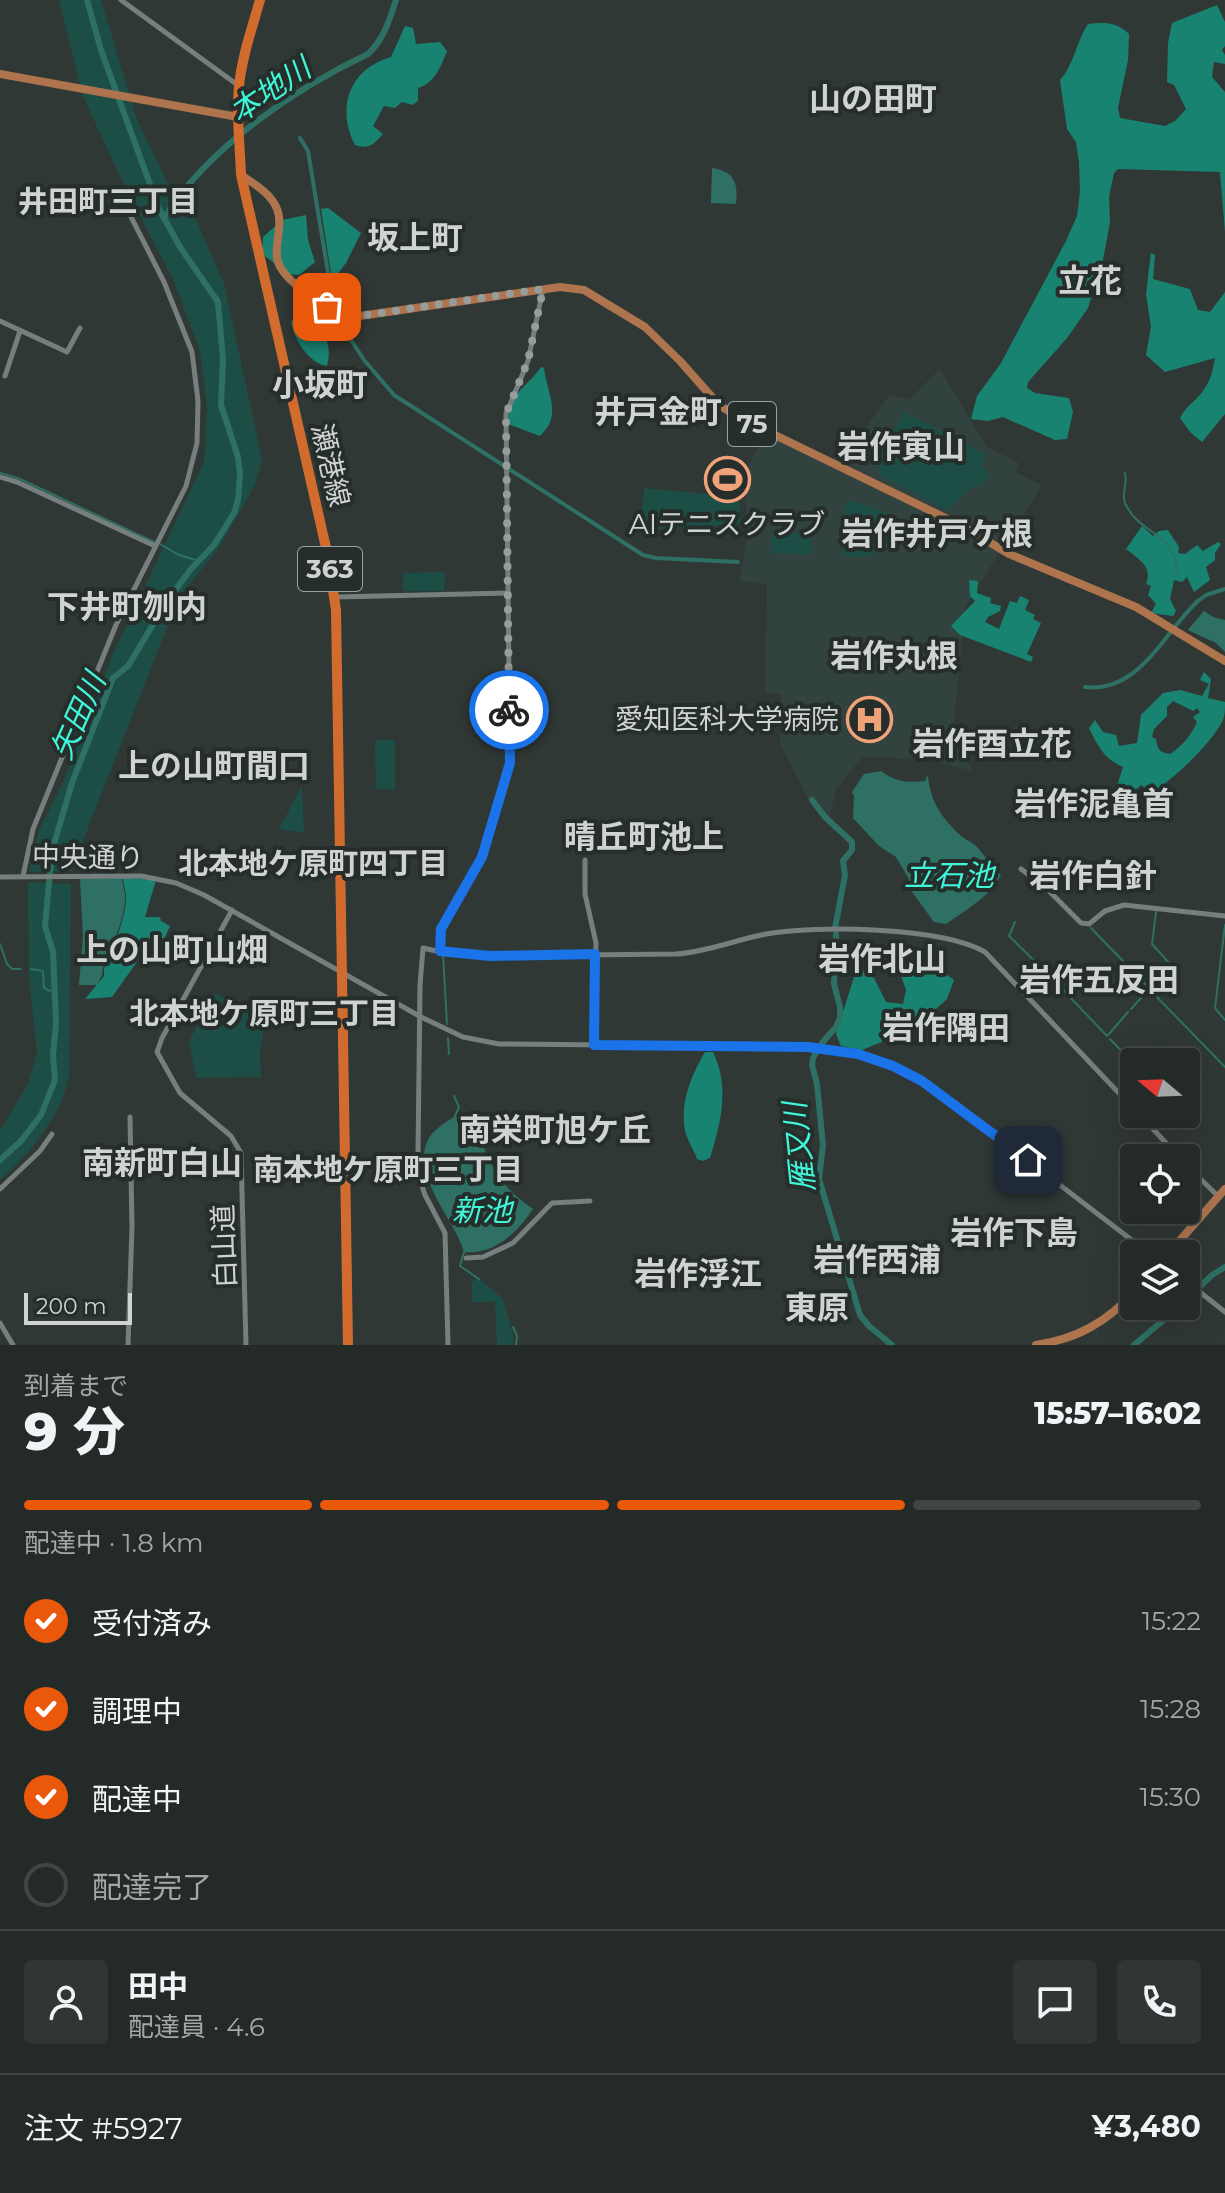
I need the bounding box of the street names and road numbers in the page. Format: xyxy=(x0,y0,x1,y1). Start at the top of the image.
road number: 75 xyxy=(728,402,776,446)
street label: 瀬港線 xyxy=(305,420,357,510)
road number: 363 xyxy=(298,547,362,591)
street label: 中央通り xyxy=(32,839,144,875)
street label: 白山道 xyxy=(206,1203,242,1289)

